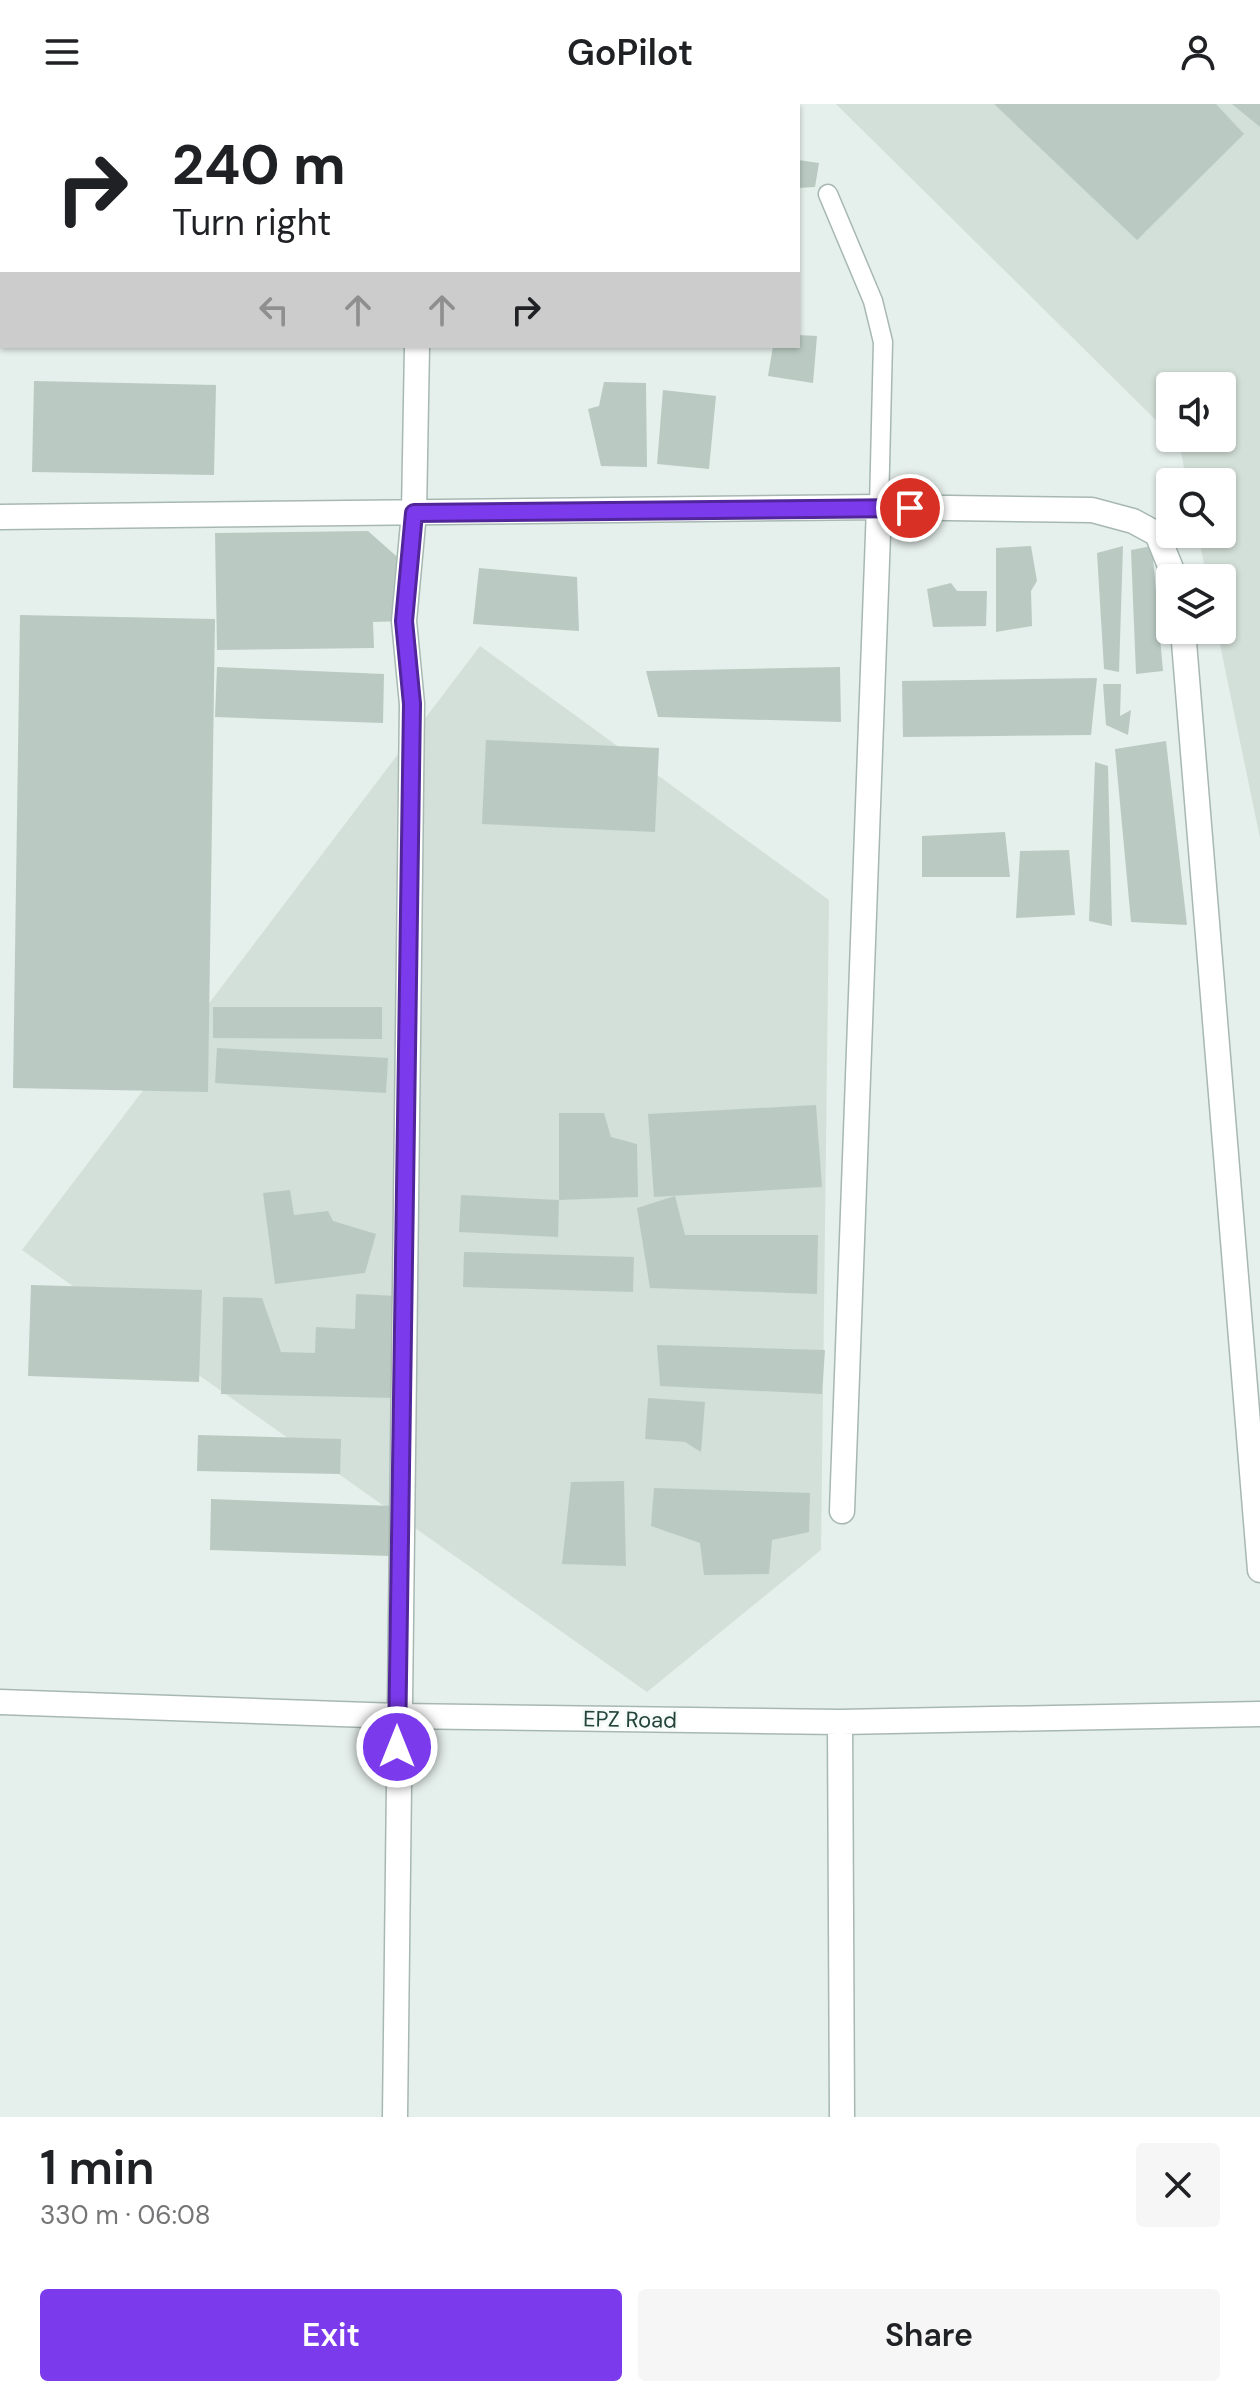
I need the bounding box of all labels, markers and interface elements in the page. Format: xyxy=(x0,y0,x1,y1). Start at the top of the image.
text: GoPilot xyxy=(567,29,693,76)
icon: menu xyxy=(40,30,84,74)
icon: person xyxy=(1176,30,1220,74)
text: 240 m xyxy=(172,128,346,201)
icon: right xyxy=(40,136,144,240)
text: Turn right xyxy=(172,199,331,246)
icon: left xyxy=(252,288,296,332)
icon: ahead xyxy=(336,288,380,332)
icon: ahead xyxy=(420,288,464,332)
icon: right xyxy=(504,288,548,332)
map controls xyxy=(1156,372,1236,644)
button: sound xyxy=(1156,372,1236,452)
button: search xyxy=(1156,468,1236,548)
pin xyxy=(876,474,944,542)
icon: arrive xyxy=(888,486,932,530)
button: layers xyxy=(1156,564,1236,644)
street label: EPZ Road xyxy=(583,1704,677,1735)
position arrow xyxy=(355,1705,439,1789)
text: 1 min xyxy=(40,2136,155,2199)
button: close xyxy=(1136,2143,1220,2227)
text: 330 m · 06:08 xyxy=(40,2198,211,2232)
button: Exit xyxy=(40,2289,622,2381)
button: Share xyxy=(638,2289,1220,2381)

